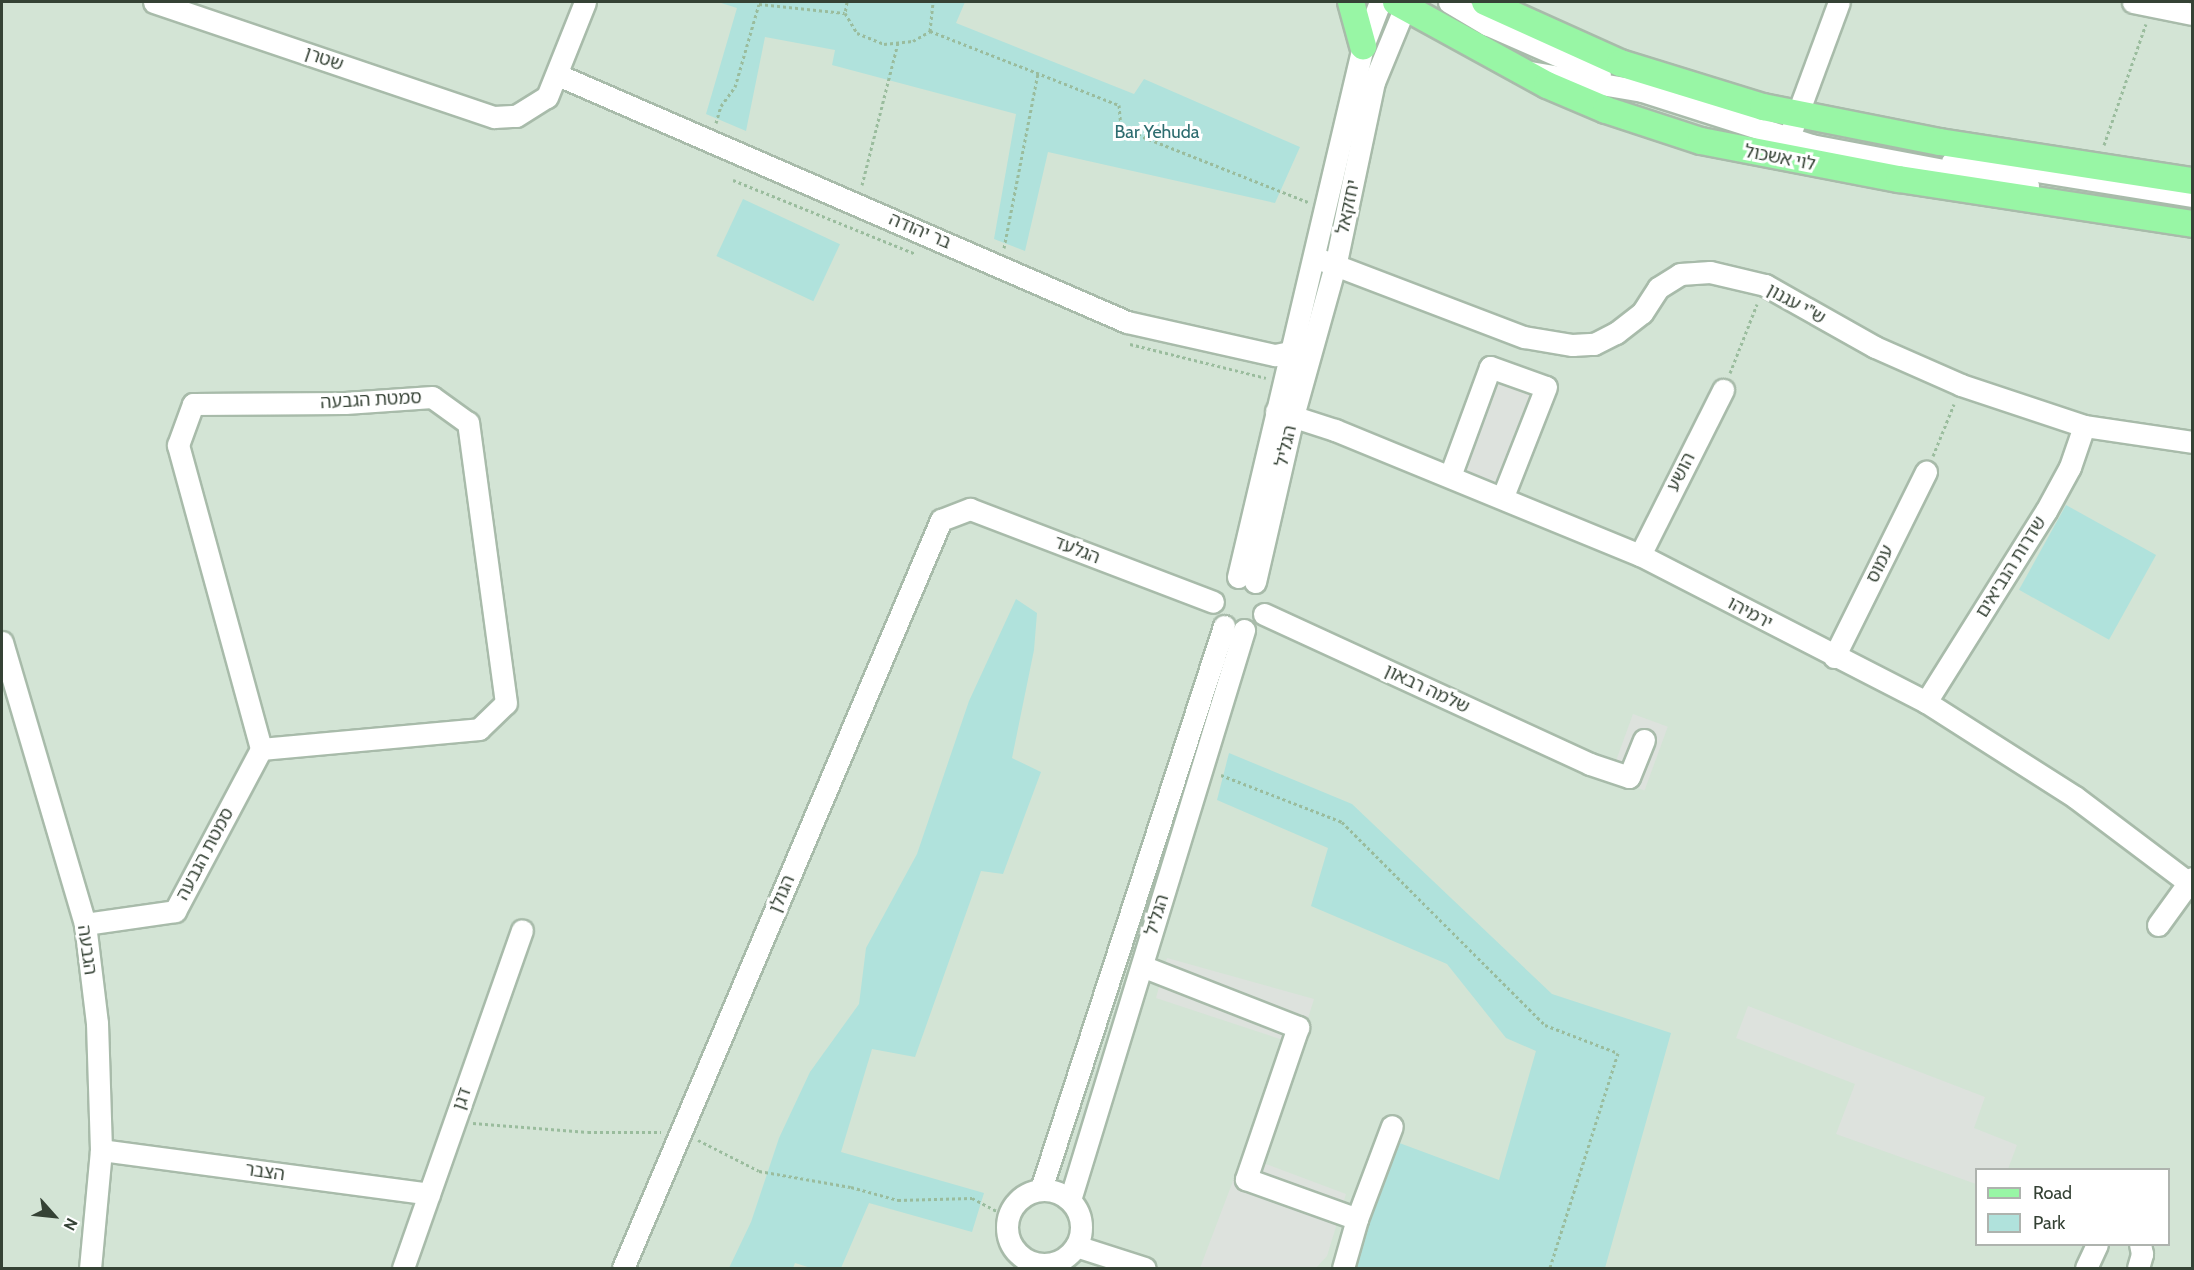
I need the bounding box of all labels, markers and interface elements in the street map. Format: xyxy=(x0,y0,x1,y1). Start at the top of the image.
street label: שטרן xyxy=(302,42,346,76)
park label: Bar Yehuda xyxy=(1115,121,1199,143)
street label: לוי אשכול xyxy=(1743,141,1817,175)
street label: יחזקאל xyxy=(1332,178,1364,236)
street label: בר יהודה xyxy=(886,208,954,254)
street label: ש"י עגנון xyxy=(1763,279,1829,329)
street label: סמטת הגבעה xyxy=(320,387,422,413)
street label: הגליל xyxy=(1271,423,1301,469)
street label: הושע xyxy=(1662,449,1700,495)
street label: שדרות הנביאים xyxy=(1971,512,2051,622)
street label: הגלעד xyxy=(1051,531,1103,569)
street label: עמוס xyxy=(1862,542,1898,586)
street label: ירמיהו xyxy=(1724,592,1776,634)
street label: שלמה רבאון xyxy=(1381,660,1473,718)
street label: סמטת הגבעה xyxy=(172,804,238,904)
street label: הגולן xyxy=(764,872,800,916)
street label: הגליל xyxy=(1141,892,1173,938)
street label: הגבעה xyxy=(73,924,101,976)
street label: דגן xyxy=(448,1085,476,1113)
street label: הצבר xyxy=(244,1159,286,1185)
legend xyxy=(1975,1168,2170,1246)
text: Road xyxy=(2033,1182,2072,1204)
north arrow xyxy=(24,1186,84,1246)
text: Park xyxy=(2033,1212,2065,1234)
text: N xyxy=(59,1215,82,1234)

